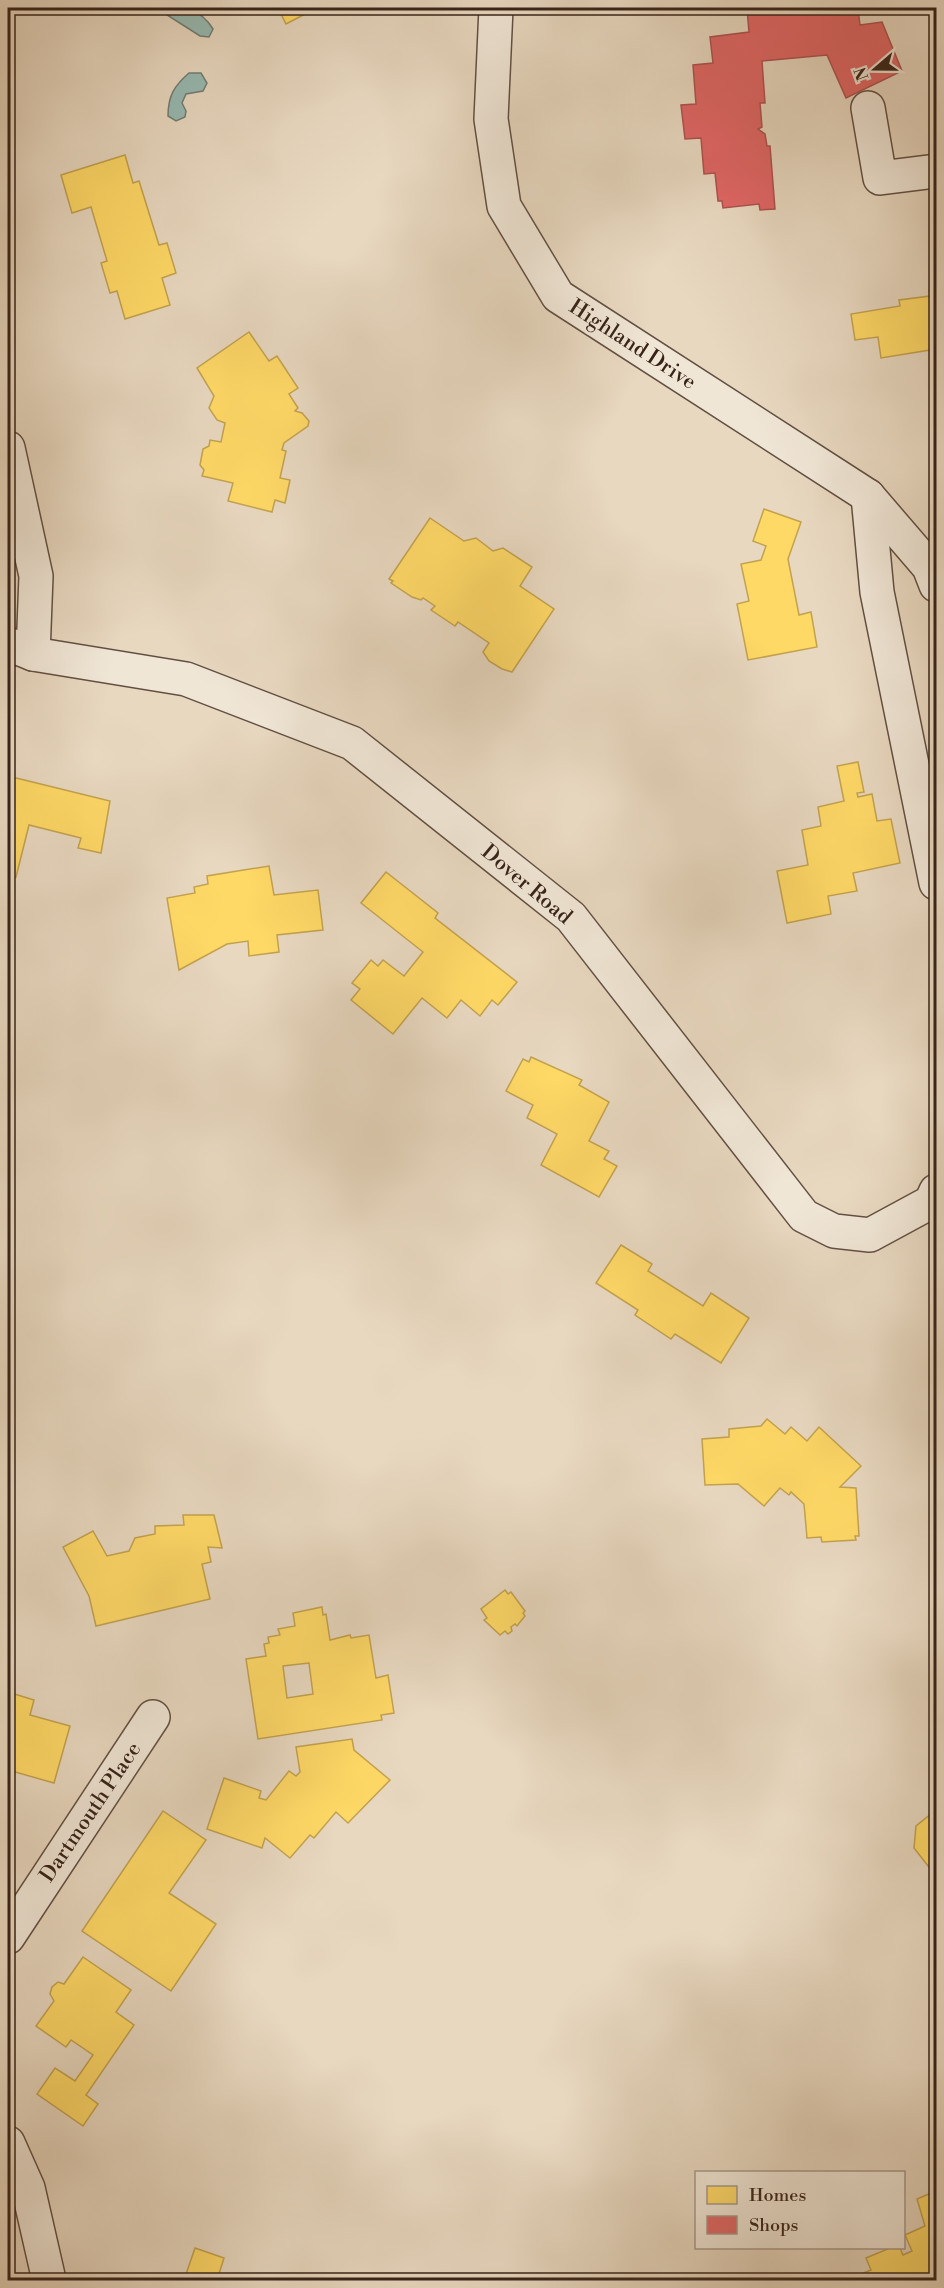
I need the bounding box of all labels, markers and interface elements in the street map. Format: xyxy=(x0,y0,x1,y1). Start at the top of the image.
north arrow xyxy=(845,39,905,99)
text: N xyxy=(850,64,873,83)
street label: Highland Drive xyxy=(564,294,701,396)
street label: Dover Road xyxy=(476,839,577,930)
street label: Dartmouth Place xyxy=(34,1738,147,1887)
legend xyxy=(695,2171,905,2249)
text: Homes xyxy=(749,2184,806,2207)
text: Shops xyxy=(749,2214,799,2237)

